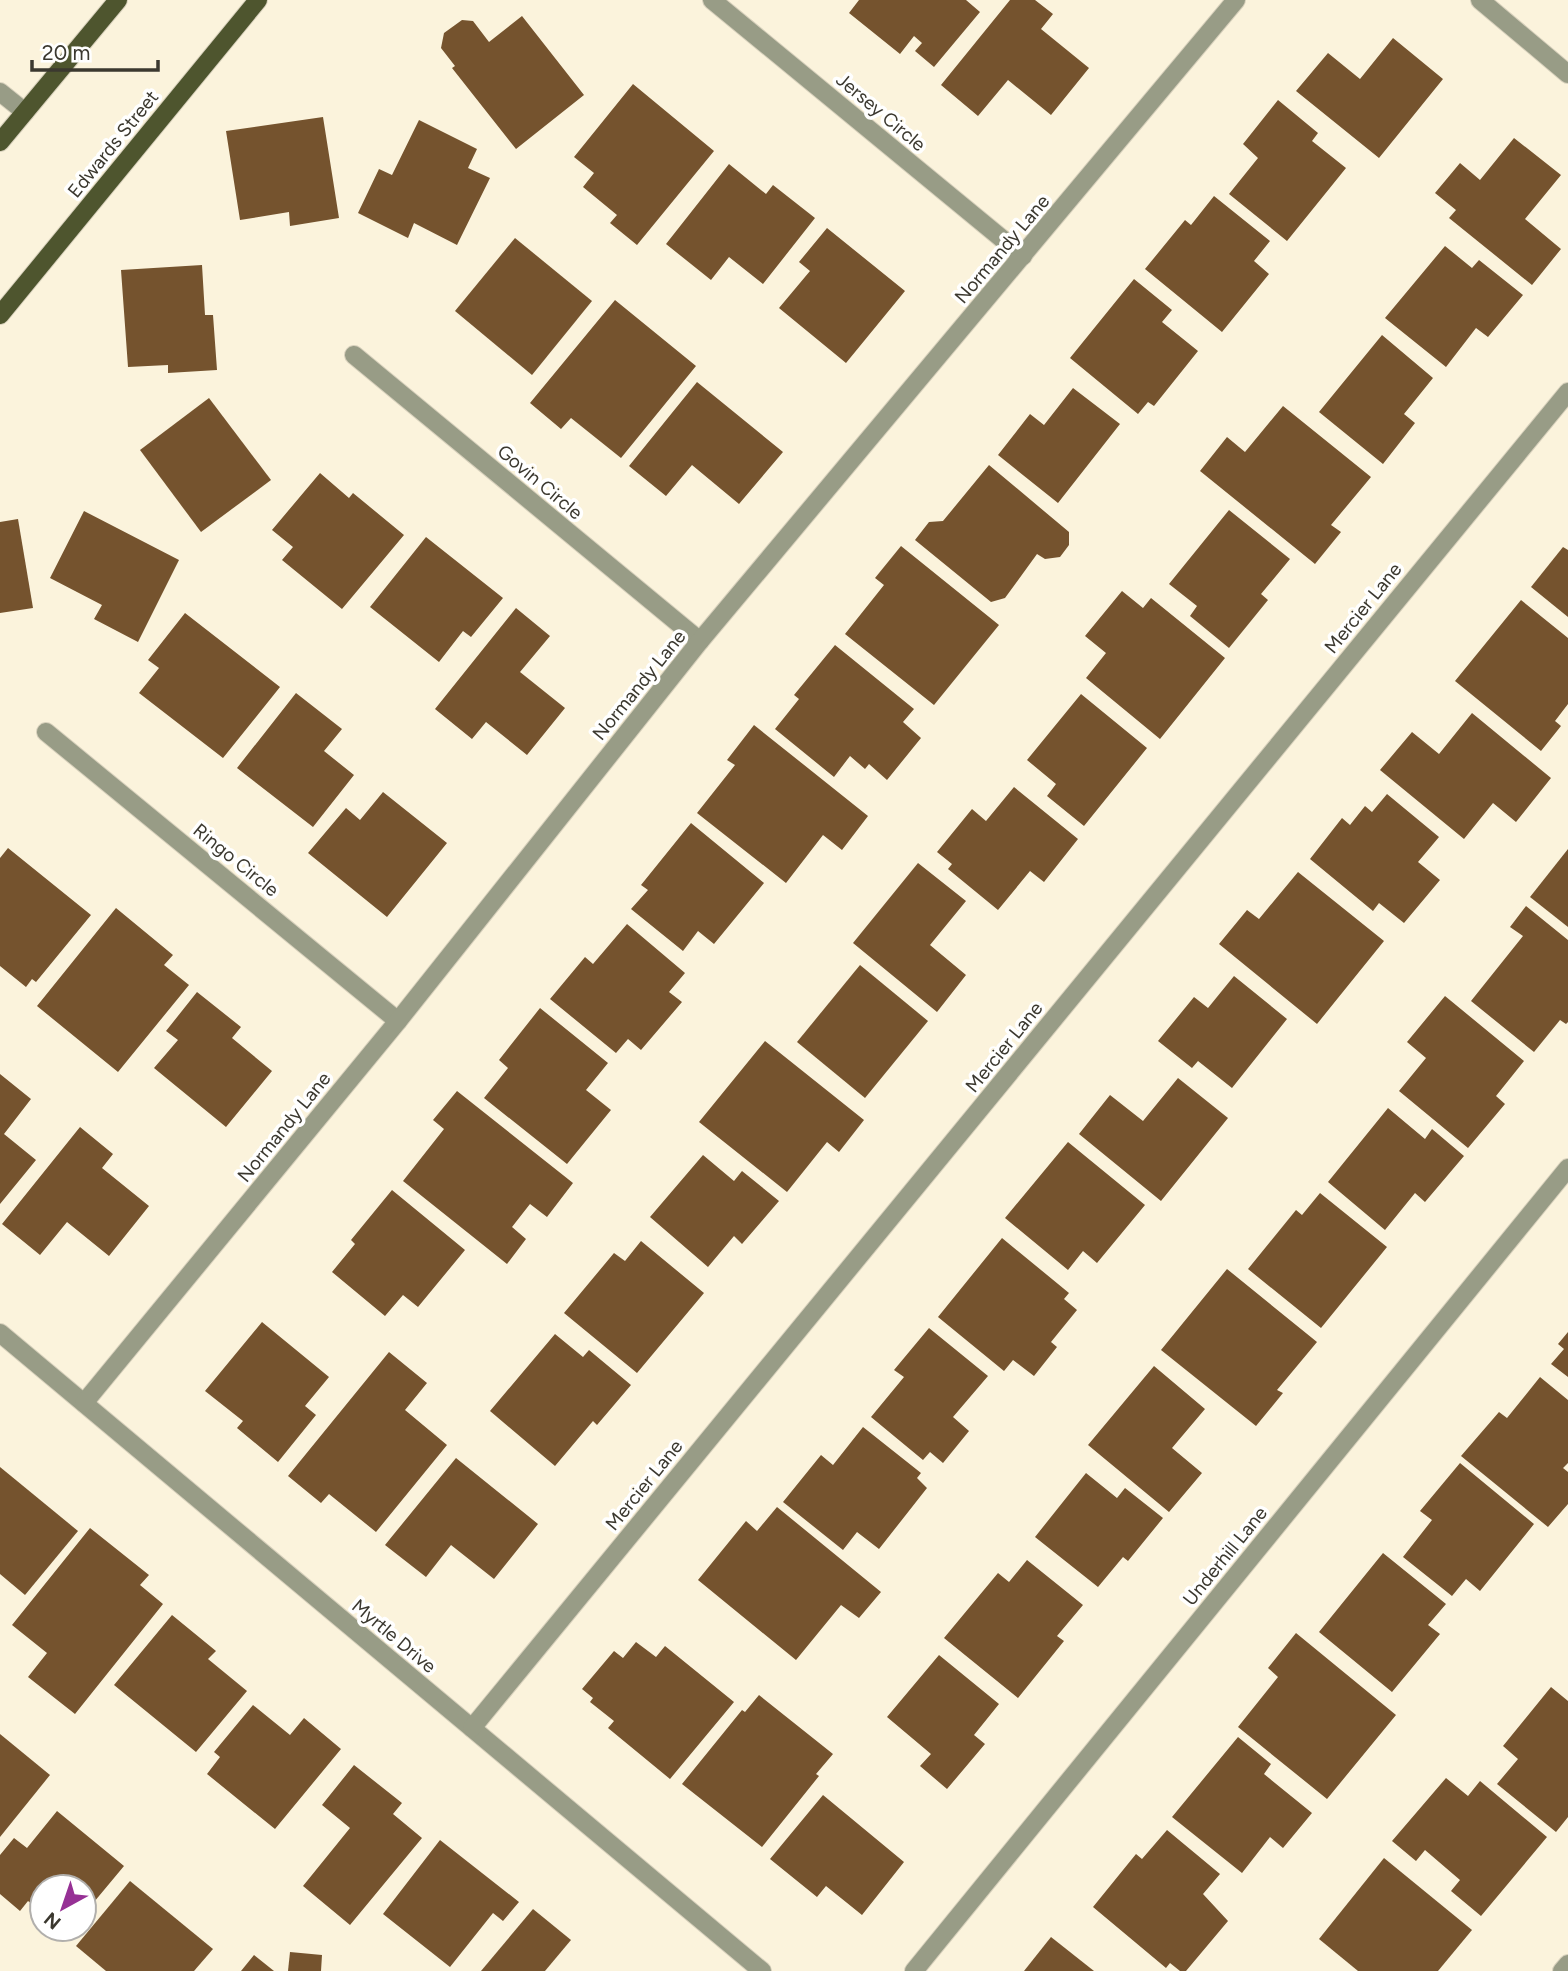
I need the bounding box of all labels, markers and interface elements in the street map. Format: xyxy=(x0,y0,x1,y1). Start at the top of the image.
scale bar xyxy=(32,28,158,72)
text: 20 m xyxy=(42,40,90,65)
street label: Jersey Circle xyxy=(832,68,930,156)
street label: Edwards Street xyxy=(63,86,163,202)
street label: Normandy Lane xyxy=(950,190,1054,308)
street label: Govin Circle xyxy=(493,440,587,524)
street label: Mercier Lane xyxy=(1320,558,1406,658)
street label: Normandy Lane xyxy=(588,625,690,745)
street label: Ringo Circle xyxy=(189,819,283,901)
street label: Mercier Lane xyxy=(961,997,1047,1097)
street label: Normandy Lane xyxy=(233,1067,335,1187)
street label: Mercier Lane xyxy=(601,1435,687,1535)
street label: Underhill Lane xyxy=(1178,1502,1272,1610)
street label: Myrtle Drive xyxy=(347,1594,441,1678)
north arrow xyxy=(28,1873,98,1943)
text: N xyxy=(39,1907,65,1934)

